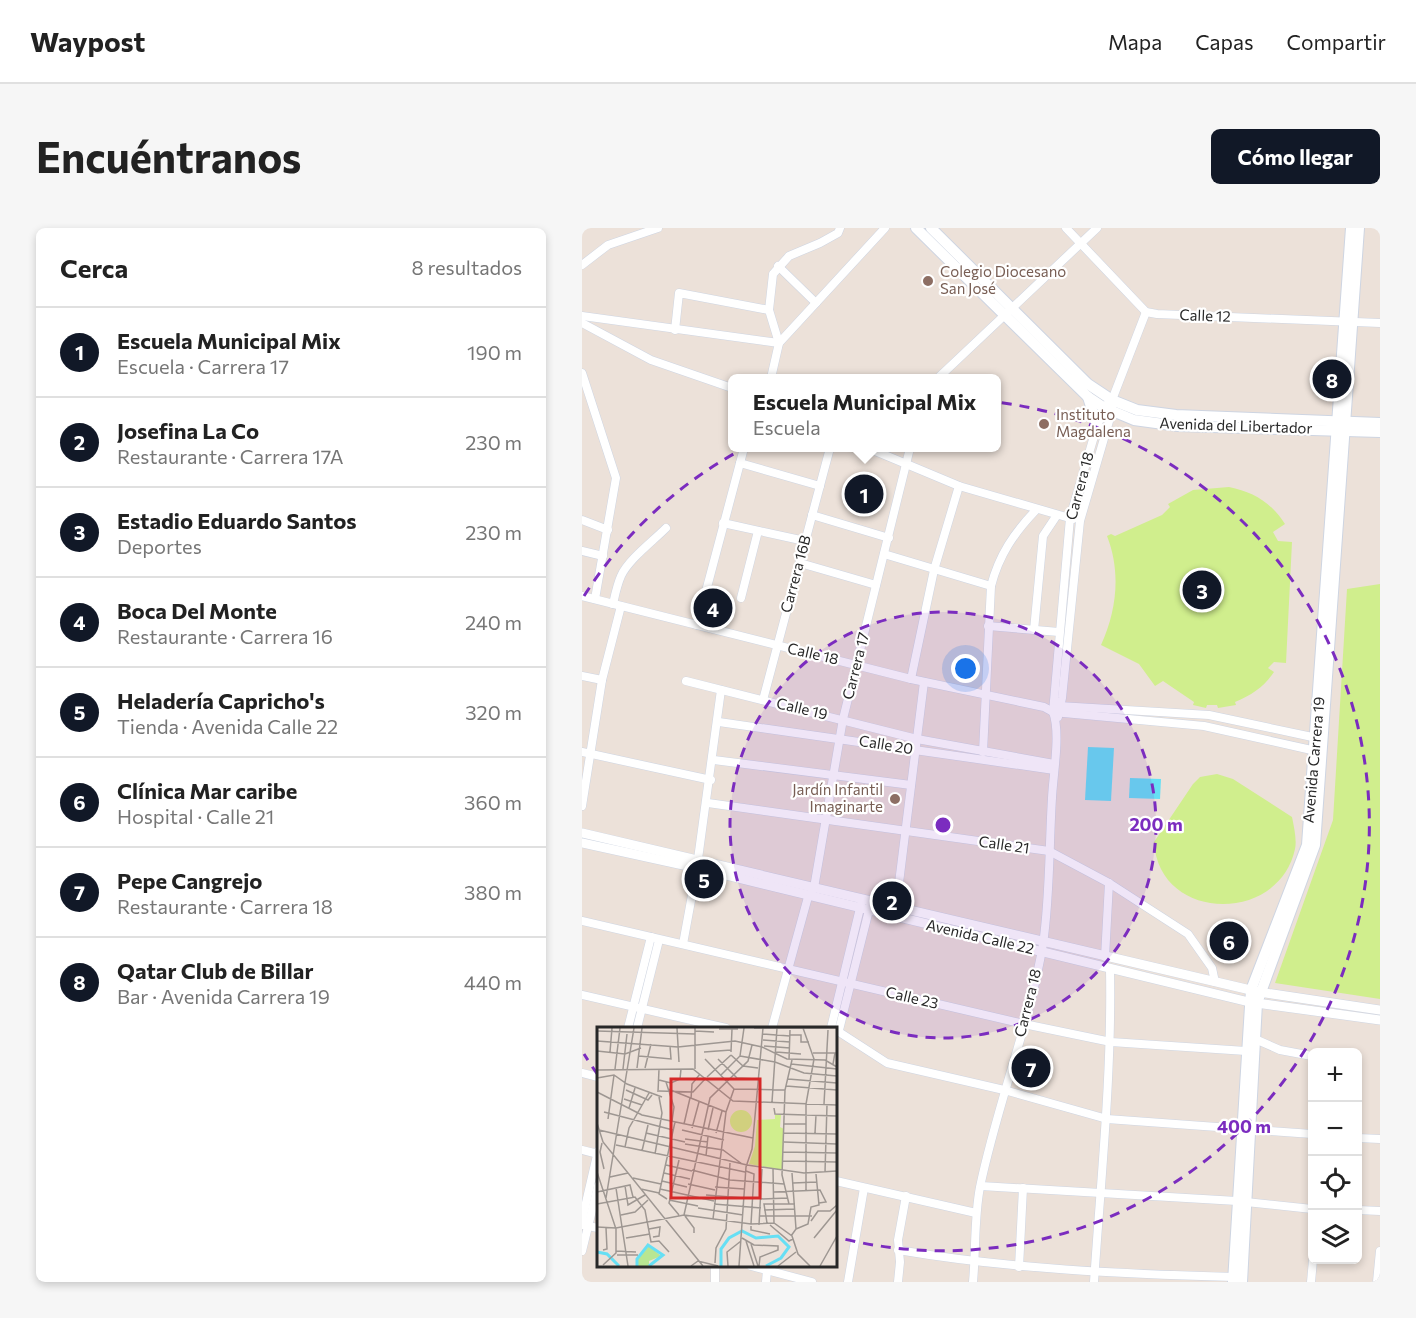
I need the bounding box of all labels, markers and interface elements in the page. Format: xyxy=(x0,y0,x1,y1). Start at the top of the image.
text: Waypost xyxy=(30,24,145,58)
text: Mapa xyxy=(1108,29,1162,54)
text: Capas xyxy=(1195,29,1254,54)
text: Compartir xyxy=(1287,29,1386,54)
button: Cómo llegar xyxy=(1211,129,1380,184)
text: Encuéntranos xyxy=(36,130,301,182)
text: Cerca xyxy=(60,252,128,283)
text: 8 resultados xyxy=(411,255,522,279)
place label: Colegio Diocesano San José xyxy=(940,262,1066,297)
marker: Colegio Diocesano San José xyxy=(921,274,935,288)
street label: Calle 12 xyxy=(1179,305,1231,325)
text: Escuela Municipal Mix xyxy=(117,327,341,354)
text: 1 xyxy=(75,340,84,364)
text: 190 m xyxy=(467,340,522,364)
text: Escuela · Carrera 17 xyxy=(117,354,289,378)
pin: 8 xyxy=(1312,356,1352,402)
popup xyxy=(728,374,1001,452)
text: Escuela Municipal Mix xyxy=(753,388,976,415)
place label: Instituto Magdalena xyxy=(1056,405,1131,440)
street label: Avenida del Libertador xyxy=(1159,413,1313,437)
text: Escuela xyxy=(753,415,821,439)
text: Josefina La Co xyxy=(117,417,259,444)
marker: Instituto Magdalena xyxy=(1037,417,1051,431)
text: 2 xyxy=(74,430,85,454)
text: 230 m xyxy=(465,430,522,454)
text: Restaurante · Carrera 17A xyxy=(117,444,344,468)
street label: Carrera 18 xyxy=(1061,450,1097,522)
pin: 1 xyxy=(844,472,884,516)
text: Estadio Eduardo Santos xyxy=(117,507,356,534)
text: 3 xyxy=(74,520,85,544)
text: 230 m xyxy=(465,520,522,544)
street label: Carrera 16B xyxy=(776,533,814,614)
text: Deportes xyxy=(117,534,202,558)
pin: 3 xyxy=(1182,568,1222,613)
pin: 4 xyxy=(694,586,732,631)
text: Boca Del Monte xyxy=(117,597,277,624)
text: 4 xyxy=(73,610,86,634)
text: 240 m xyxy=(465,610,522,634)
text: Restaurante · Carrera 16 xyxy=(117,624,333,648)
street label: Carrera 17 xyxy=(838,630,872,701)
street label: Calle 18 xyxy=(786,638,841,668)
your location xyxy=(951,654,980,683)
text: Heladería Capricho's xyxy=(117,687,325,714)
street label: Calle 19 xyxy=(775,693,830,723)
street label: Avenida Carrera 19 xyxy=(1299,696,1327,824)
text: 5 xyxy=(74,700,85,724)
text: 320 m xyxy=(465,700,522,724)
text: Tienda · Avenida Calle 22 xyxy=(117,714,338,738)
street label: Calle 20 xyxy=(858,731,915,757)
text: Clínica Mar caribe xyxy=(117,777,297,804)
place label: Jardín Infantil Imaginarte xyxy=(792,780,883,815)
text: 6 xyxy=(73,790,86,814)
text: 360 m xyxy=(464,790,522,814)
marker: Jardín Infantil Imaginarte xyxy=(888,792,902,806)
text: Hospital · Calle 21 xyxy=(117,804,274,828)
text: 200 m xyxy=(1129,813,1183,835)
centre of rings xyxy=(933,815,953,835)
street label: Calle 21 xyxy=(978,832,1031,856)
pin: 5 xyxy=(684,856,724,902)
text: Pepe Cangrejo xyxy=(117,867,262,894)
pin: 2 xyxy=(872,878,912,924)
text: 7 xyxy=(74,880,85,904)
text: 380 m xyxy=(464,880,522,904)
text: Restaurante · Carrera 18 xyxy=(117,894,333,918)
street label: Avenida Calle 22 xyxy=(925,915,1036,957)
pin: 6 xyxy=(1210,918,1248,964)
text: Qatar Club de Billar xyxy=(117,957,313,984)
street label: Carrera 18 xyxy=(1010,967,1044,1039)
text: 8 xyxy=(73,970,86,994)
text: 440 m xyxy=(464,970,522,994)
street label: Calle 23 xyxy=(884,982,940,1012)
text: Bar · Avenida Carrera 19 xyxy=(117,984,330,1008)
inset map xyxy=(597,1027,837,1267)
pin: 7 xyxy=(1012,1046,1050,1090)
map controls xyxy=(1308,1048,1362,1264)
button: + xyxy=(1308,1048,1362,1102)
button: − xyxy=(1308,1102,1362,1156)
text: 400 m xyxy=(1217,1115,1271,1137)
button: locate xyxy=(1308,1156,1362,1210)
button: layers xyxy=(1308,1210,1362,1264)

